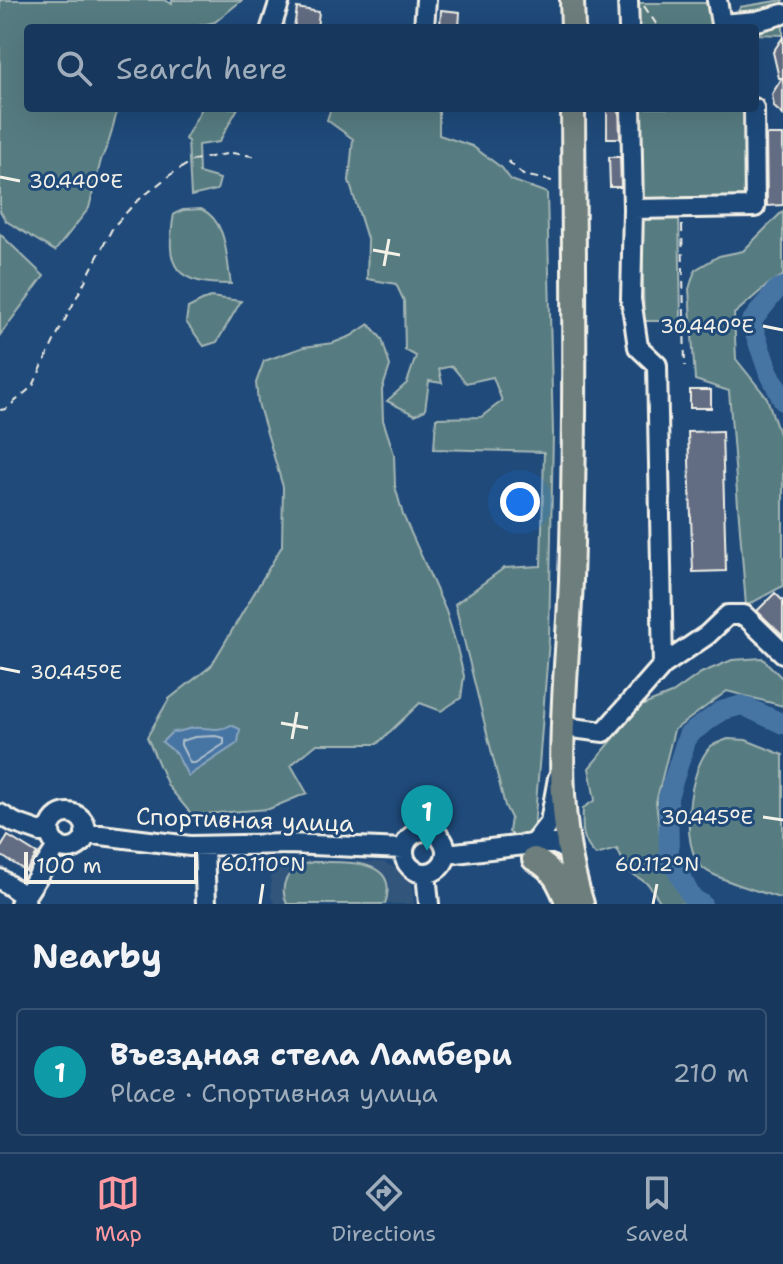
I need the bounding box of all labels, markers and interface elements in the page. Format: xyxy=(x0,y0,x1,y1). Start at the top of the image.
search box xyxy=(24,24,759,112)
icon: search xyxy=(52,46,96,90)
text: Search here xyxy=(116,48,287,89)
text: 30.440°E xyxy=(29,168,123,194)
text: 30.440°E xyxy=(660,313,754,339)
your location xyxy=(500,482,540,522)
text: 30.445°E xyxy=(30,659,122,685)
pin: 1 xyxy=(401,785,453,851)
street label: Спортивная улица xyxy=(135,800,355,840)
text: 30.445°E xyxy=(661,804,753,830)
scale bar xyxy=(24,848,198,884)
text: 100 m xyxy=(36,851,102,880)
text: 60.110°N xyxy=(220,851,306,877)
text: 60.112°N xyxy=(615,851,699,877)
text: Nearby xyxy=(32,933,162,979)
text: Въездная стела Ламбери xyxy=(110,1034,512,1075)
text: 1 xyxy=(54,1055,66,1090)
text: 210 m xyxy=(672,1055,749,1090)
text: Place · Спортивная улица xyxy=(110,1075,438,1110)
tab: Map xyxy=(95,1171,142,1248)
tab: Directions xyxy=(331,1171,436,1248)
tab: Saved xyxy=(626,1171,688,1248)

